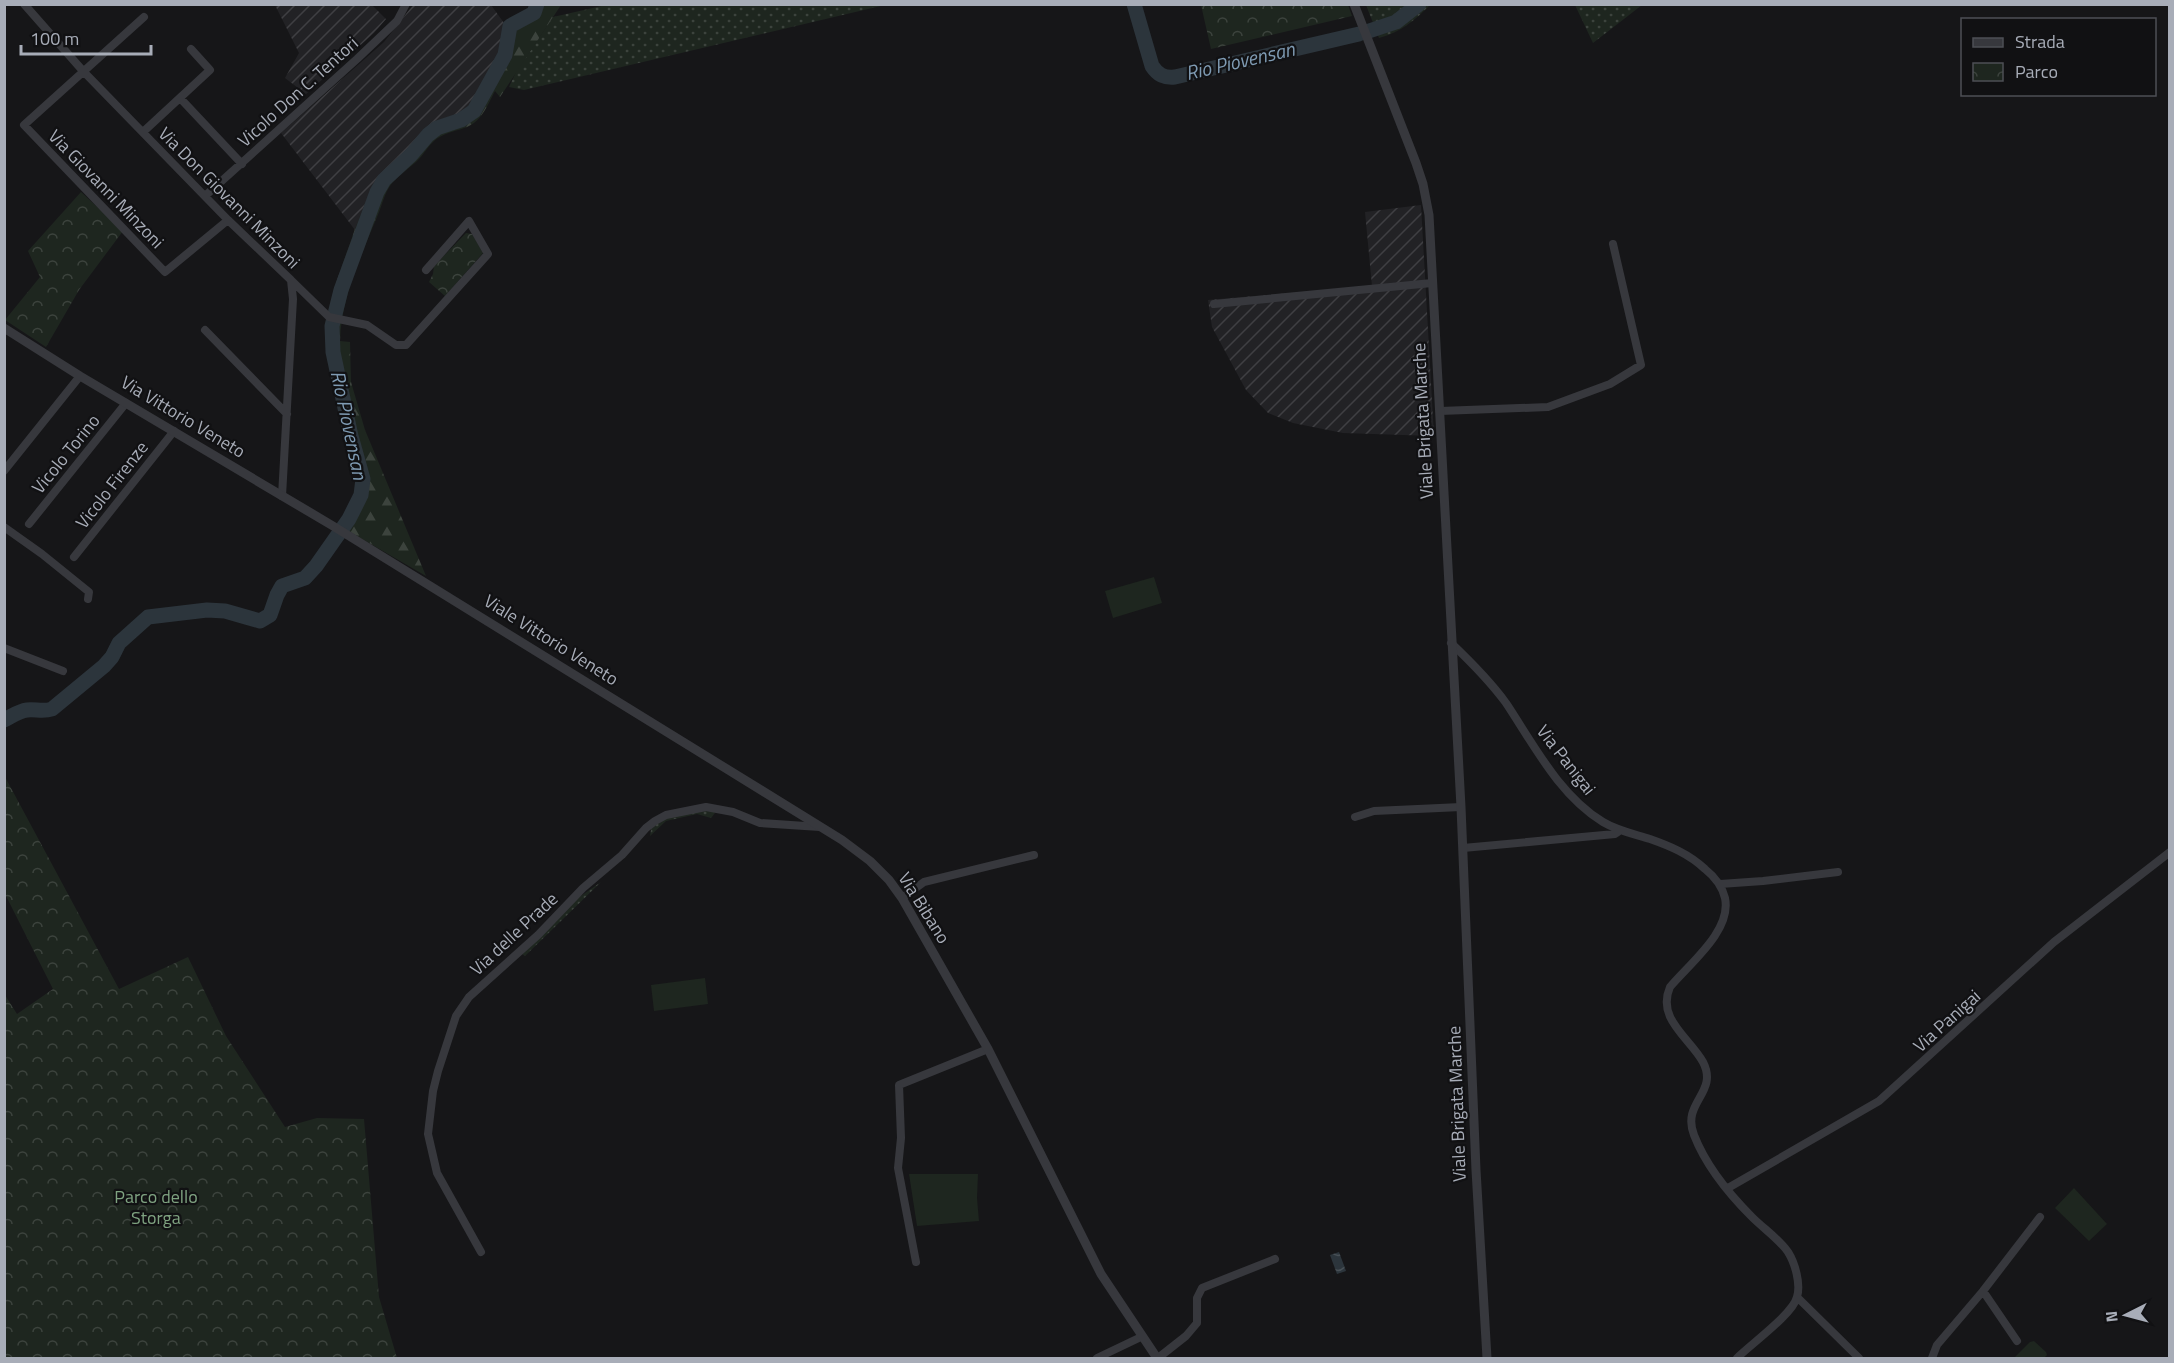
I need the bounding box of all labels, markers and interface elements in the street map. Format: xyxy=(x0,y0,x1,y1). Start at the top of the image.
scale bar xyxy=(21,18,152,56)
legend xyxy=(1961,18,2156,96)
text: 100 m xyxy=(30,25,79,52)
text: Strada xyxy=(2015,28,2065,55)
street label: Vicolo Don C. Tentori xyxy=(231,30,364,153)
water label: Rio Piovensan xyxy=(1182,33,1298,88)
text: Parco xyxy=(2015,58,2058,85)
street label: Via Don Giovanni Minzoni xyxy=(152,120,307,275)
street label: Via Giovanni Minzoni xyxy=(42,123,170,254)
street label: Viale Brigata Marche xyxy=(1405,342,1440,500)
water label: Rio Piovensan xyxy=(323,367,376,483)
street label: Via Vittorio Veneto xyxy=(116,369,251,464)
street label: Vicolo Torino xyxy=(25,408,106,499)
street label: Vicolo Firenze xyxy=(69,435,154,534)
street label: Viale Vittorio Veneto xyxy=(479,587,624,692)
street label: Via Panigai xyxy=(1530,719,1603,801)
street label: Via Bibano xyxy=(892,867,957,949)
street label: Via delle Prade xyxy=(464,886,564,982)
street label: Via Panigai xyxy=(1907,983,1986,1058)
street label: Viale Brigata Marche xyxy=(1440,1025,1473,1183)
park label: Parco dello Storga xyxy=(114,1183,198,1231)
north arrow xyxy=(2096,1285,2156,1345)
text: N xyxy=(2099,1310,2124,1323)

